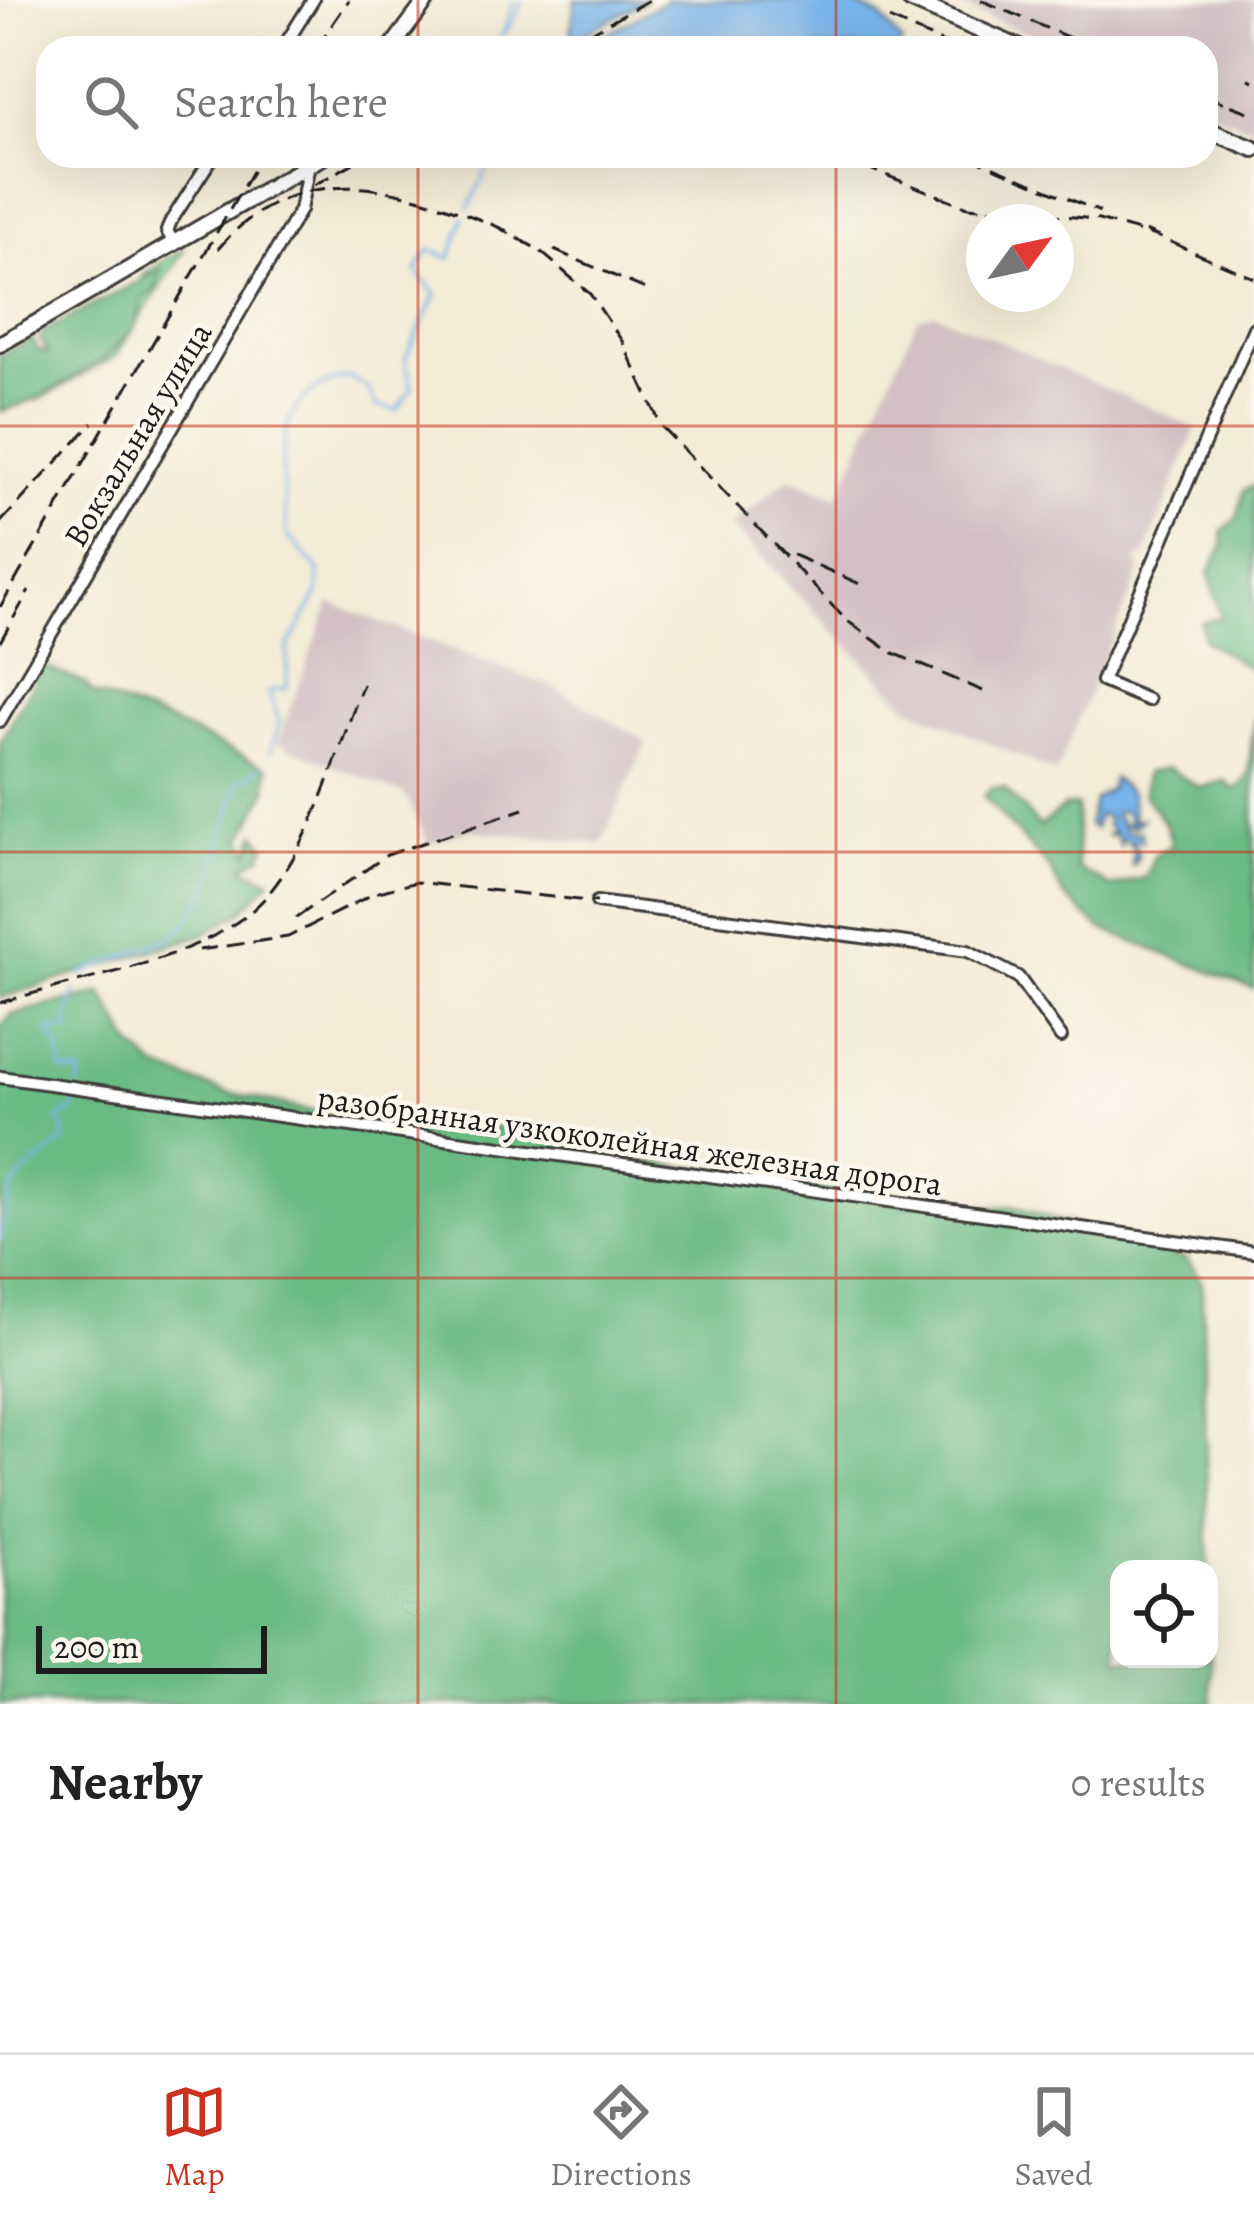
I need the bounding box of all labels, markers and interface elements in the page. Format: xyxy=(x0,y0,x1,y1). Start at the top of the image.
search box xyxy=(36,36,1218,168)
icon: search xyxy=(78,69,144,135)
text: Search here xyxy=(174,71,388,133)
north arrow xyxy=(966,204,1074,312)
street label: Вокзальная улица xyxy=(53,313,223,555)
street label: разобранная узкоколейная железная дорога xyxy=(315,1074,946,1207)
map controls xyxy=(1110,1560,1218,1668)
button: locate xyxy=(1110,1560,1218,1668)
scale bar xyxy=(36,1620,267,1673)
text: 200 m xyxy=(54,1624,139,1669)
text: Nearby xyxy=(48,1747,202,1817)
text: 0 results xyxy=(1071,1756,1206,1809)
tab: Map xyxy=(161,2079,227,2196)
tab: Directions xyxy=(550,2079,692,2196)
tab: Saved xyxy=(1014,2079,1093,2196)

